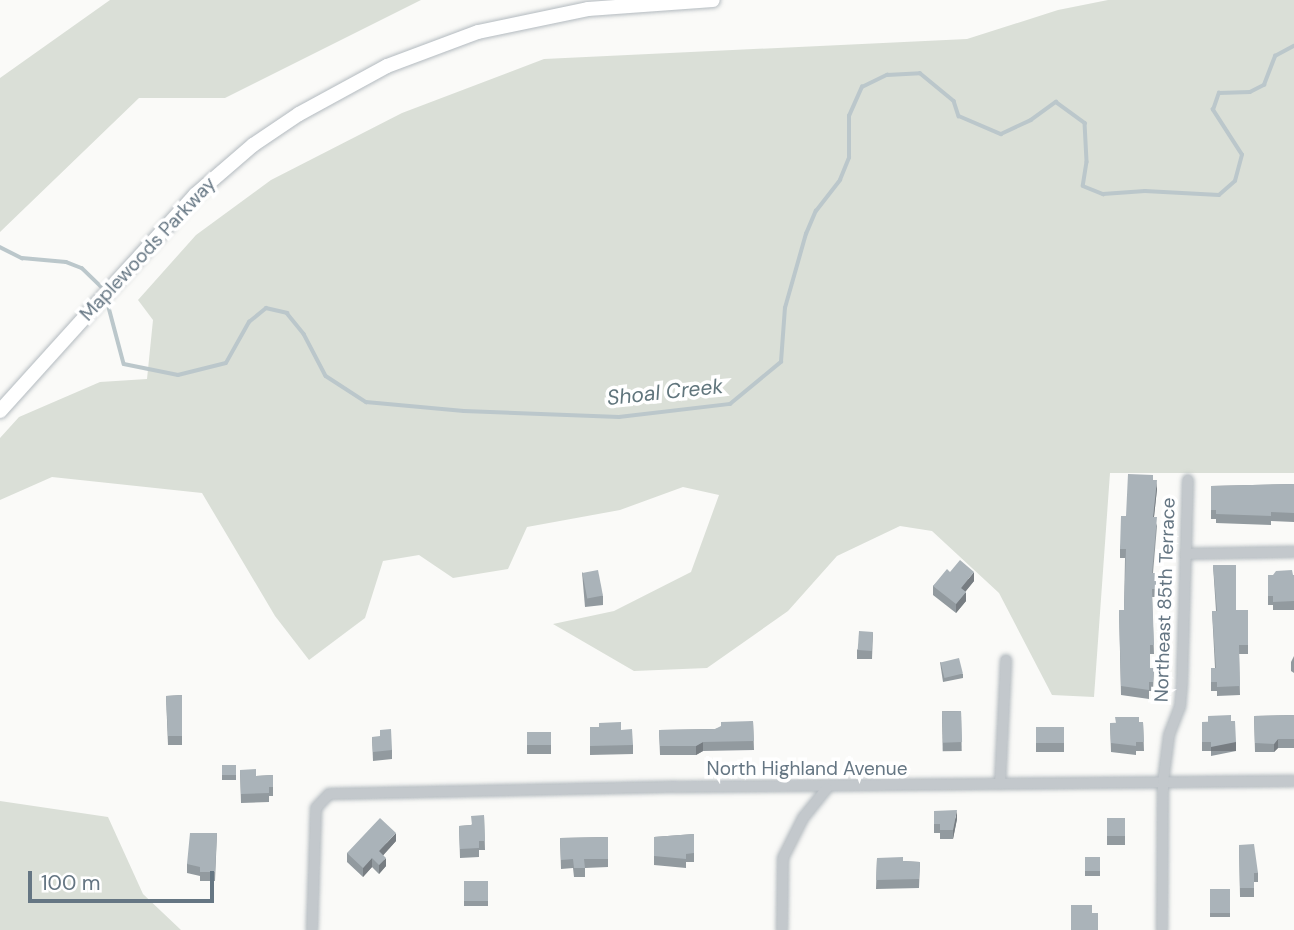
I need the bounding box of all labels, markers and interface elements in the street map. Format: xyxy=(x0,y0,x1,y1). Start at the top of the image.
street label: Maplewoods Parkway xyxy=(75,172,221,326)
water label: Shoal Creek xyxy=(606,373,724,411)
street label: Northeast 85th Terrace xyxy=(1150,497,1180,703)
street label: North Highland Avenue xyxy=(707,758,907,780)
scale bar xyxy=(32,856,217,900)
text: 100 m xyxy=(41,869,101,897)

